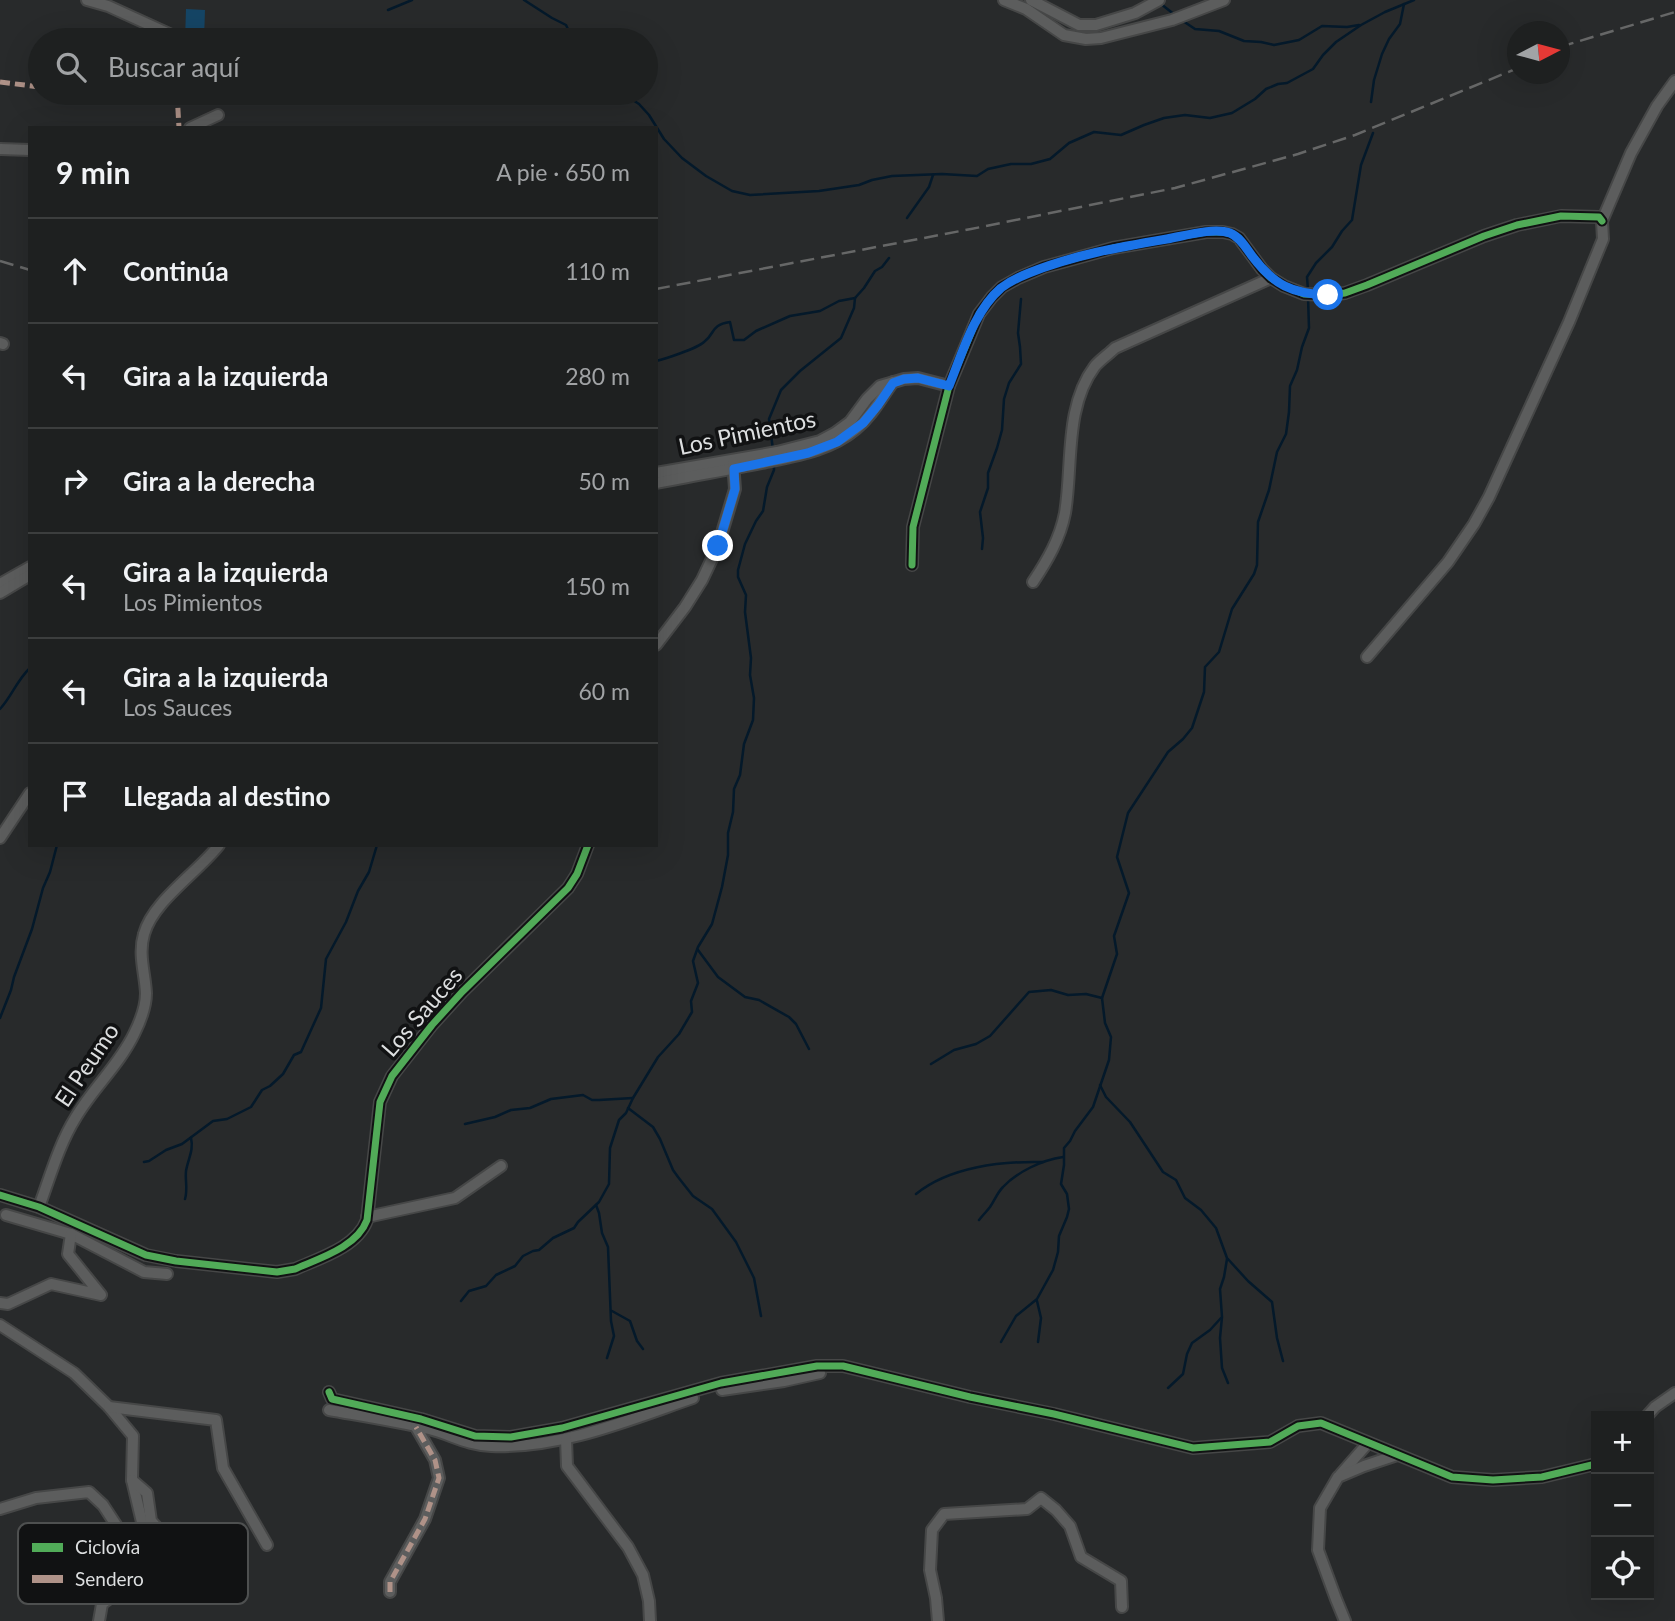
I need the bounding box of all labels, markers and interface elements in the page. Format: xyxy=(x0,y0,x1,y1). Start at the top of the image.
north arrow xyxy=(1507,21,1570,84)
search box xyxy=(28,28,658,105)
icon: search xyxy=(52,48,90,86)
text: Buscar aquí xyxy=(108,51,239,83)
text: 9 min xyxy=(56,154,130,190)
text: A pie · 650 m xyxy=(496,158,630,186)
icon: ahead xyxy=(56,252,94,290)
text: Continúa xyxy=(123,255,229,287)
text: 110 m xyxy=(565,257,630,285)
route start xyxy=(1312,279,1343,310)
icon: left xyxy=(56,357,94,395)
text: Gira a la izquierda xyxy=(123,360,329,392)
text: 280 m xyxy=(565,362,630,390)
street label: Los Pimientos xyxy=(676,404,818,460)
icon: right xyxy=(56,462,94,500)
text: Gira a la derecha xyxy=(123,465,315,497)
text: 50 m xyxy=(579,467,630,495)
route end xyxy=(702,530,733,561)
text: Gira a la izquierda xyxy=(123,556,329,588)
icon: left xyxy=(56,567,94,605)
text: 150 m xyxy=(565,572,630,600)
text: Los Pimientos xyxy=(123,588,263,616)
text: Gira a la izquierda xyxy=(123,661,329,693)
icon: left xyxy=(56,672,94,710)
text: 60 m xyxy=(579,677,630,705)
text: Los Sauces xyxy=(123,693,232,721)
icon: arrive xyxy=(56,777,94,815)
text: Llegada al destino xyxy=(123,780,330,812)
street label: Los Sauces xyxy=(375,961,468,1062)
street label: El Peumo xyxy=(48,1017,124,1111)
map controls xyxy=(1591,1411,1654,1600)
button: + xyxy=(1591,1411,1654,1474)
button: − xyxy=(1591,1474,1654,1537)
legend xyxy=(18,1523,248,1604)
text: Ciclovía xyxy=(75,1535,140,1558)
button: locate xyxy=(1591,1537,1654,1600)
text: Sendero xyxy=(75,1567,144,1590)

